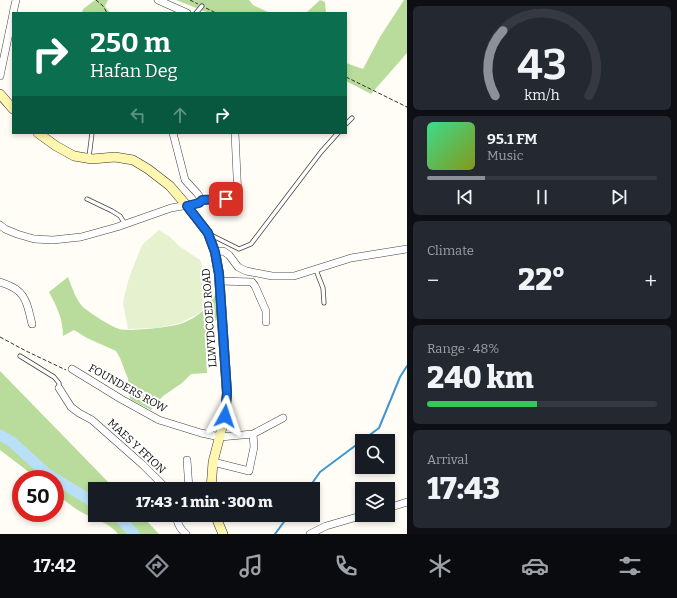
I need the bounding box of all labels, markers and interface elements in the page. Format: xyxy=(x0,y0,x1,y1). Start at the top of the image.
text: 250 m xyxy=(90,26,171,59)
icon: right xyxy=(24,28,76,80)
text: 43 xyxy=(517,40,567,90)
text: Hafan Deg xyxy=(90,60,178,82)
text: km/h xyxy=(524,87,560,104)
icon: left xyxy=(127,104,149,126)
icon: ahead xyxy=(169,104,191,126)
icon: right xyxy=(211,104,233,126)
text: 95.1 FM xyxy=(487,130,537,148)
text: Music xyxy=(487,148,523,163)
pin xyxy=(209,182,243,216)
icon: previous xyxy=(454,186,476,208)
icon: pause xyxy=(531,186,553,208)
icon: next xyxy=(608,186,630,208)
icon: arrive xyxy=(215,188,237,210)
text: Climate xyxy=(427,243,474,258)
text: 22° xyxy=(518,262,566,298)
text: − xyxy=(427,267,439,294)
text: + xyxy=(644,267,657,294)
street label: LLWYDCOED ROAD xyxy=(200,268,219,368)
text: Range · 48% xyxy=(427,341,499,356)
text: 240 km xyxy=(427,360,533,396)
street label: FOUNDERS ROW xyxy=(86,361,170,416)
position arrow xyxy=(204,395,246,437)
street label: MAES Y FFION xyxy=(105,416,169,477)
map controls xyxy=(355,434,395,522)
button: search xyxy=(355,434,395,474)
text: Arrival xyxy=(427,452,468,467)
speed limit sign: 50 xyxy=(12,470,64,522)
text: 17:43 xyxy=(427,471,500,507)
button: layers xyxy=(355,482,395,522)
text: 17:43 · 1 min · 300 m xyxy=(136,493,272,511)
icon: directions xyxy=(143,552,171,580)
icon: music xyxy=(237,552,265,580)
icon: phone xyxy=(332,552,360,580)
icon: climate xyxy=(426,552,454,580)
icon: car xyxy=(521,552,549,580)
icon: filters xyxy=(616,552,644,580)
text: 17:42 xyxy=(33,555,76,577)

